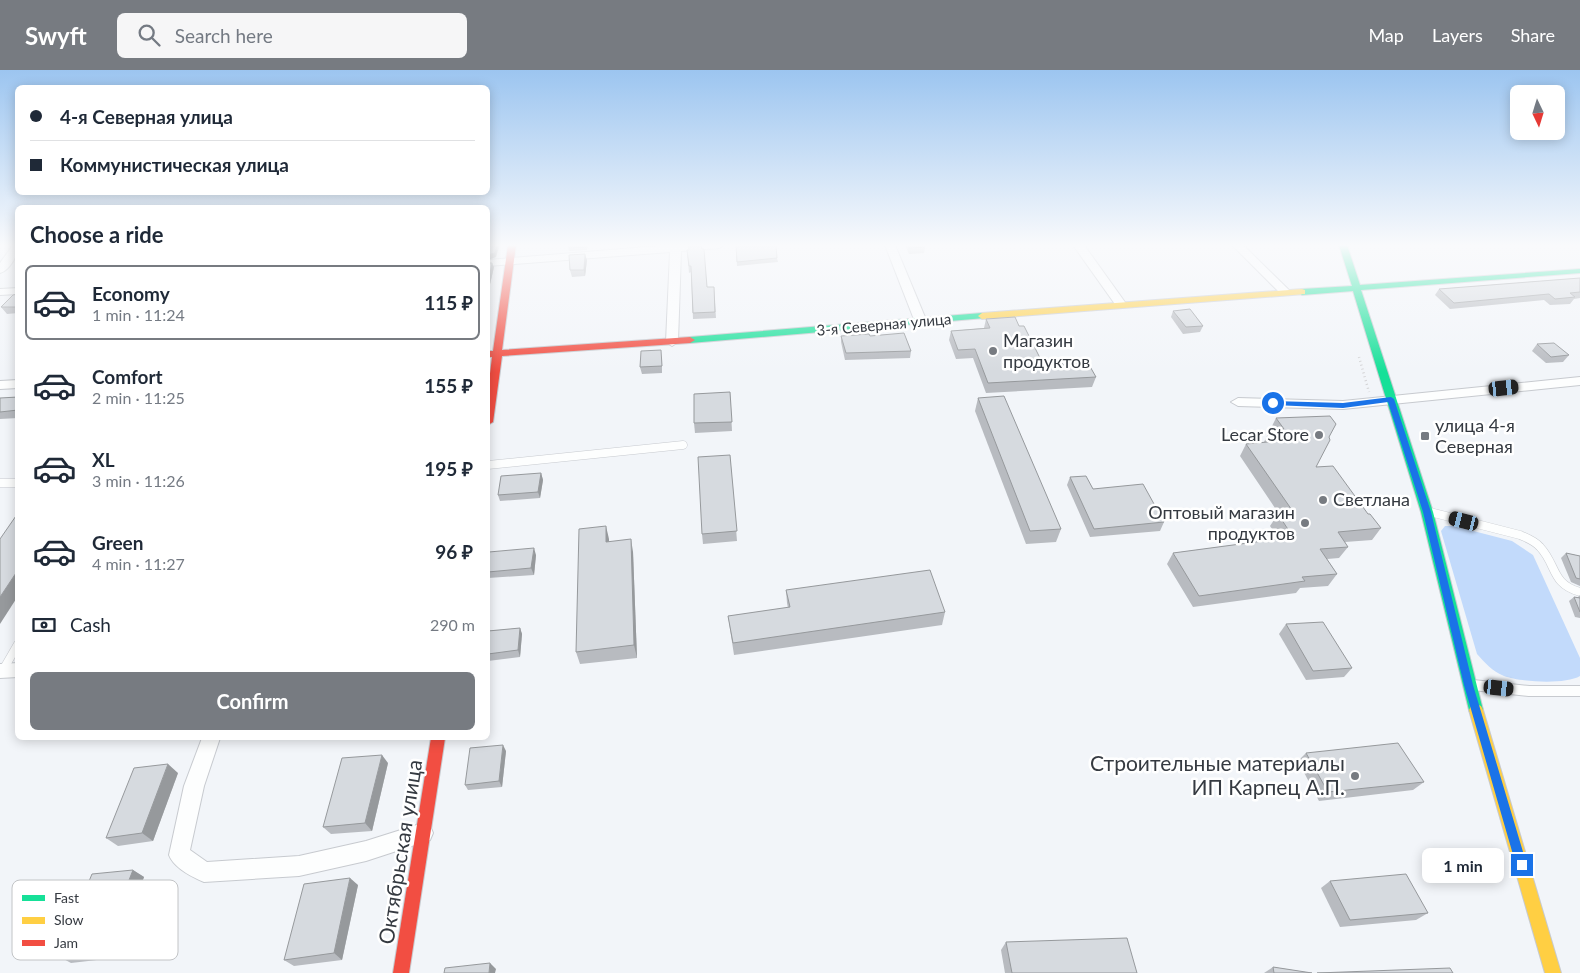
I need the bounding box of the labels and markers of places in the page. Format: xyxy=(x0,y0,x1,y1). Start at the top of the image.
place label: Магазин продуктов xyxy=(1003,329,1090,372)
marker: Магазин продуктов xyxy=(987,345,999,357)
place label: улица 4-я Северная xyxy=(1435,414,1515,457)
place label: Lecar Store xyxy=(1221,423,1309,445)
marker: Lecar Store xyxy=(1313,429,1325,441)
marker: улица 4-я Северная xyxy=(1419,430,1431,442)
place label: Светлана xyxy=(1333,488,1410,510)
marker: Светлана xyxy=(1317,494,1329,506)
place label: Оптовый магазин продуктов xyxy=(1148,501,1295,544)
marker: Оптовый магазин продуктов xyxy=(1299,517,1311,529)
place label: Строительные материалы ИП Карпец А.П. xyxy=(1090,750,1345,799)
marker: Строительные материалы ИП Карпец А.П. xyxy=(1349,770,1361,782)

